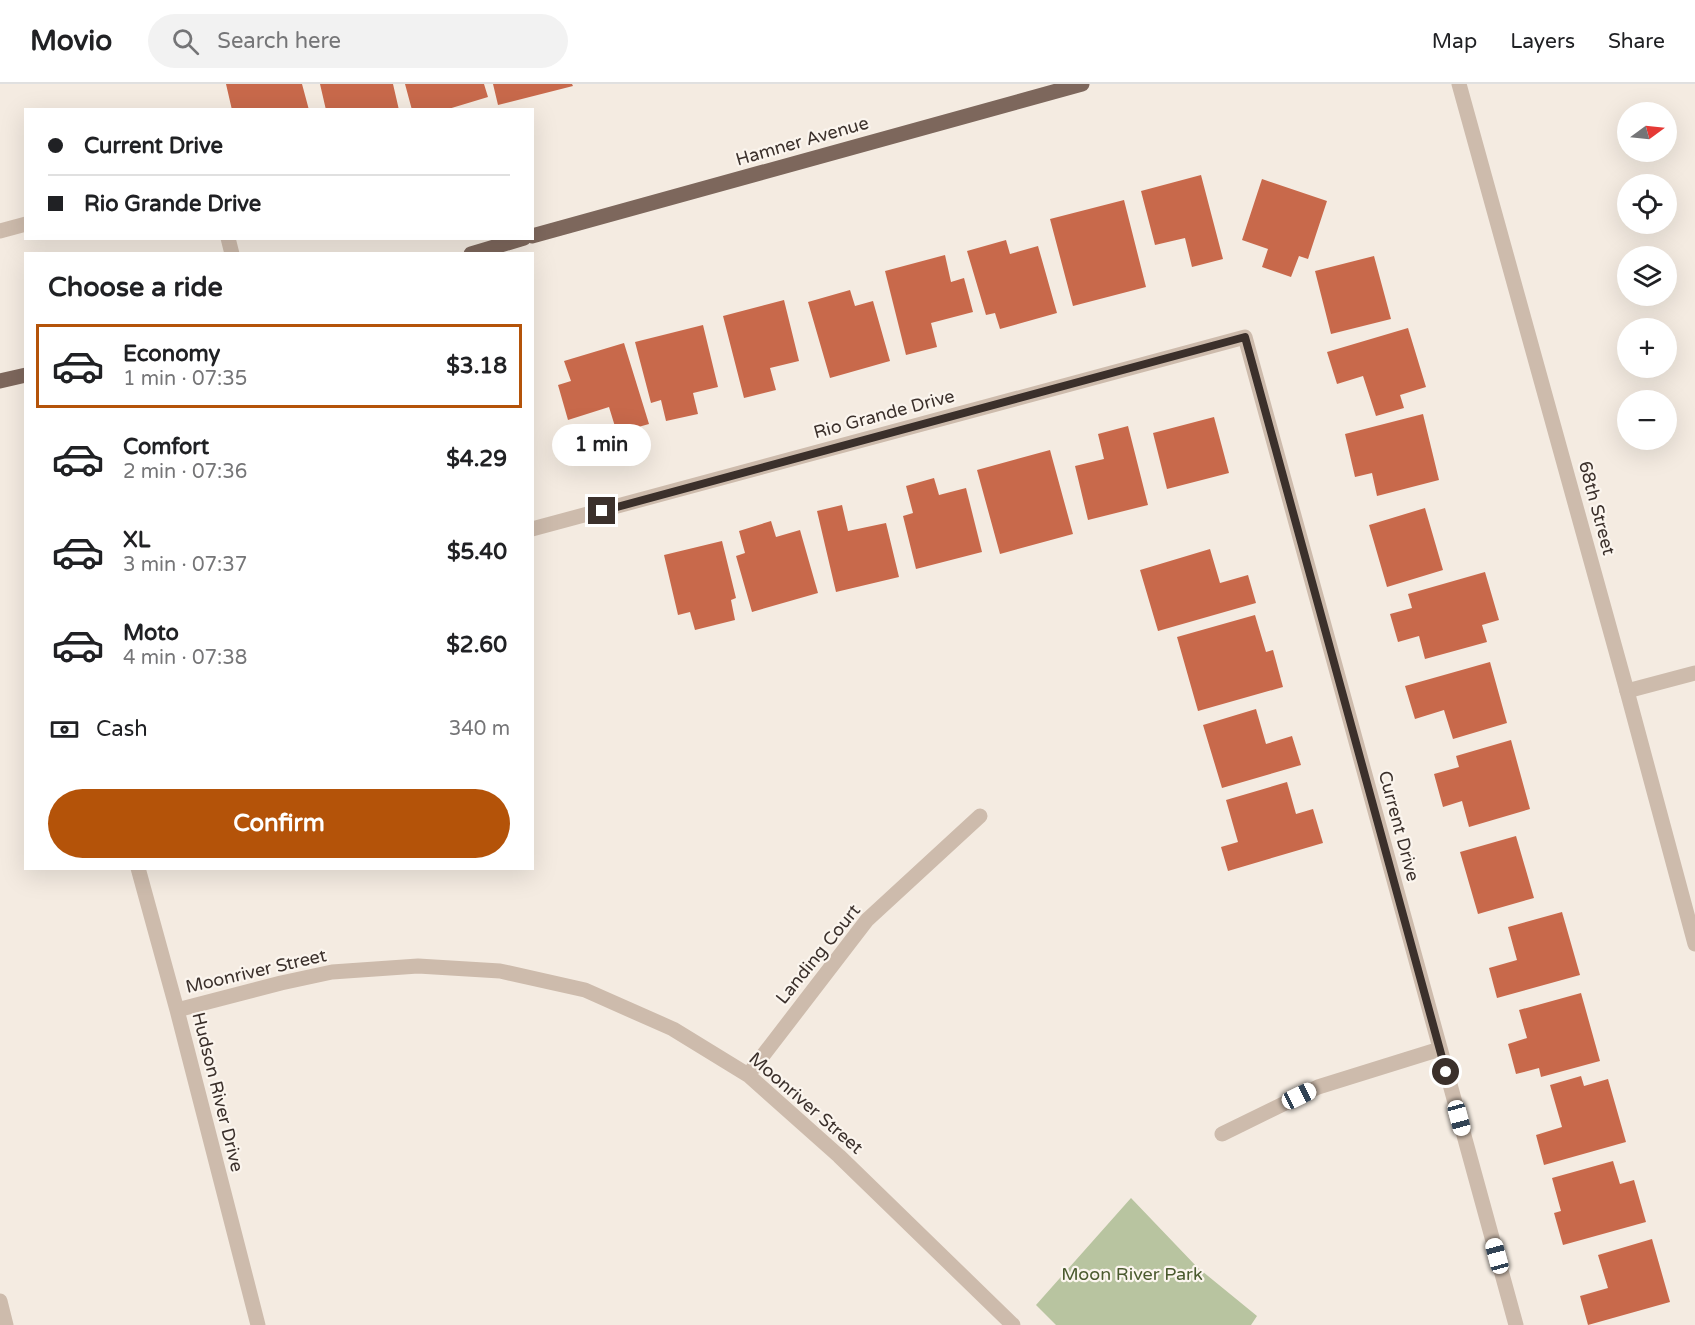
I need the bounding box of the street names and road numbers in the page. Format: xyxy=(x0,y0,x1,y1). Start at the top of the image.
street label: Hamner Avenue xyxy=(733,111,871,171)
street label: Rio Grande Drive xyxy=(811,385,957,443)
street label: 68th Street xyxy=(1574,459,1620,558)
street label: Current Drive xyxy=(1374,768,1424,884)
street label: Landing Court xyxy=(771,900,865,1008)
street label: Moonriver Street xyxy=(183,944,329,998)
street label: Hudson River Drive xyxy=(188,1010,248,1174)
street label: Moonriver Street xyxy=(744,1047,868,1159)

